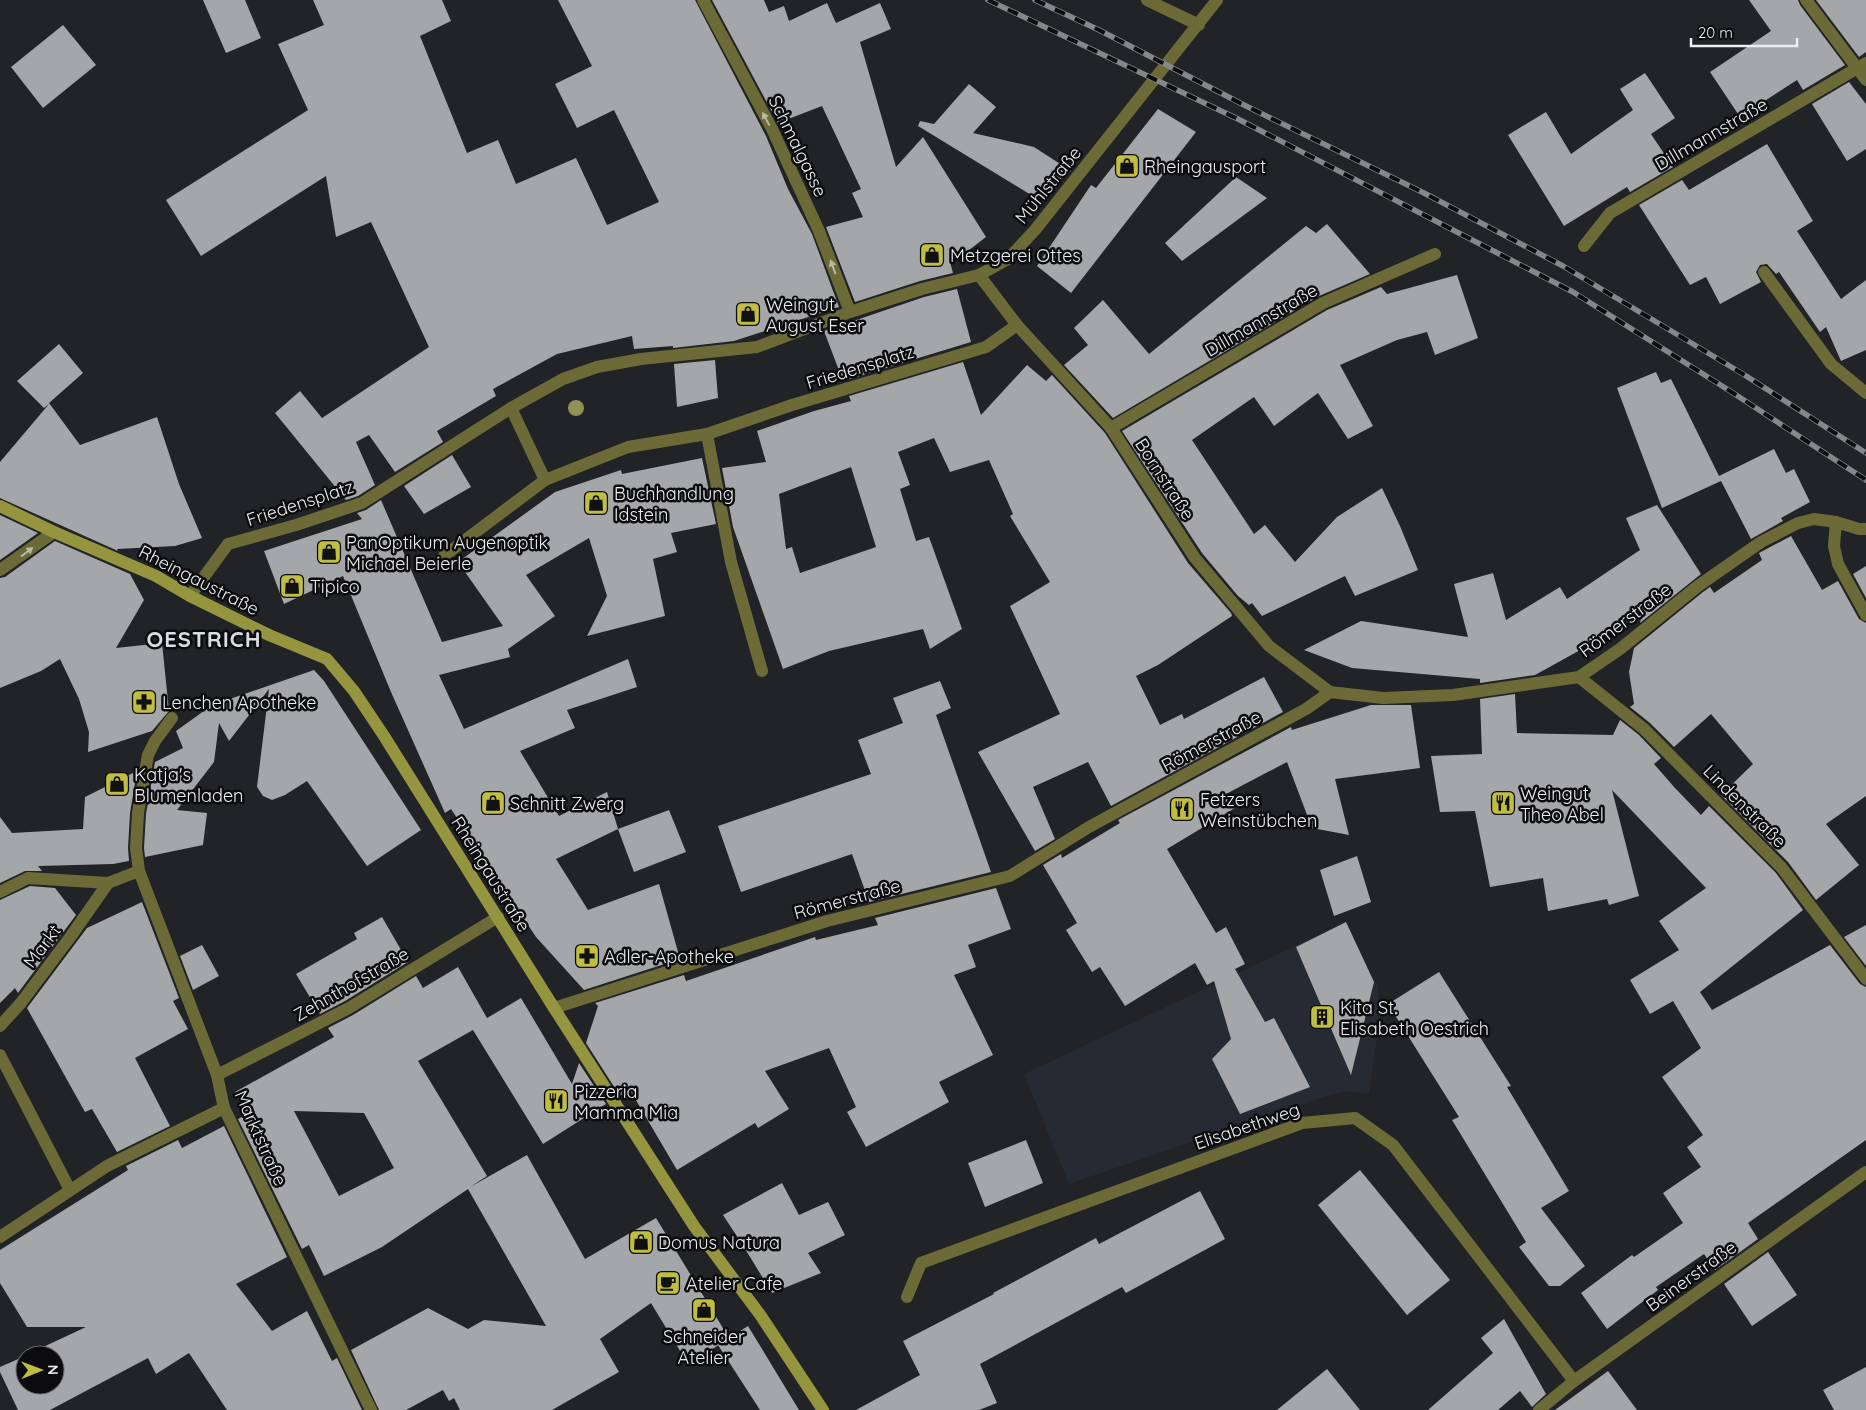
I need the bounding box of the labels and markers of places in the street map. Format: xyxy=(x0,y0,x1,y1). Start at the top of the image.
shop icon: Rheingausport xyxy=(1114,153,1140,179)
place label: Rheingausport xyxy=(1144,155,1266,178)
shop icon: Metzgerei Ottes xyxy=(919,242,945,268)
place label: Metzgerei Ottes xyxy=(950,244,1081,267)
place label: Weingut August Eser xyxy=(766,293,864,337)
shop icon: Weingut August Eser xyxy=(735,301,761,327)
place label: Buchhandlung Idstein xyxy=(614,482,734,526)
shop icon: Buchhandlung Idstein xyxy=(583,490,609,516)
place label: PanOptikum Augenoptik Michael Beierle xyxy=(346,531,548,575)
shop icon: PanOptikum Augenoptik Michael Beierle xyxy=(316,539,342,565)
shop icon: Tipico xyxy=(279,573,305,599)
place label: Tipico xyxy=(310,575,360,598)
pharmacy icon: Lenchen Apotheke xyxy=(131,689,157,715)
place label: Lenchen Apotheke xyxy=(162,691,317,714)
place label: Katja's Blumenladen xyxy=(134,763,243,807)
shop icon: Katja's Blumenladen xyxy=(104,771,130,797)
place label: Weingut Theo Abel xyxy=(1520,782,1604,826)
place label: Fetzers Weinstübchen xyxy=(1200,788,1317,832)
shop icon: Schnitt Zwerg xyxy=(480,790,506,816)
restaurant icon: Weingut Theo Abel xyxy=(1490,790,1516,816)
place label: Schnitt Zwerg xyxy=(510,792,624,815)
restaurant icon: Fetzers Weinstübchen xyxy=(1169,796,1195,822)
pharmacy icon: Adler-Apotheke xyxy=(574,943,600,969)
place label: Adler-Apotheke xyxy=(604,945,734,968)
place label: Kita St. Elisabeth Oestrich xyxy=(1340,996,1489,1040)
building icon: Kita St. Elisabeth Oestrich xyxy=(1309,1004,1335,1030)
place label: Pizzeria Mamma Mia xyxy=(574,1080,678,1124)
restaurant icon: Pizzeria Mamma Mia xyxy=(543,1088,569,1114)
shop icon: Domus Natura xyxy=(628,1229,654,1255)
place label: Domus Natura xyxy=(658,1231,780,1254)
cafe icon: Atelier Cafe xyxy=(655,1270,681,1296)
place label: Atelier Cafe xyxy=(686,1272,782,1295)
shop icon: Schneider Atelier xyxy=(691,1297,717,1323)
place label: Schneider Atelier xyxy=(663,1325,745,1369)

